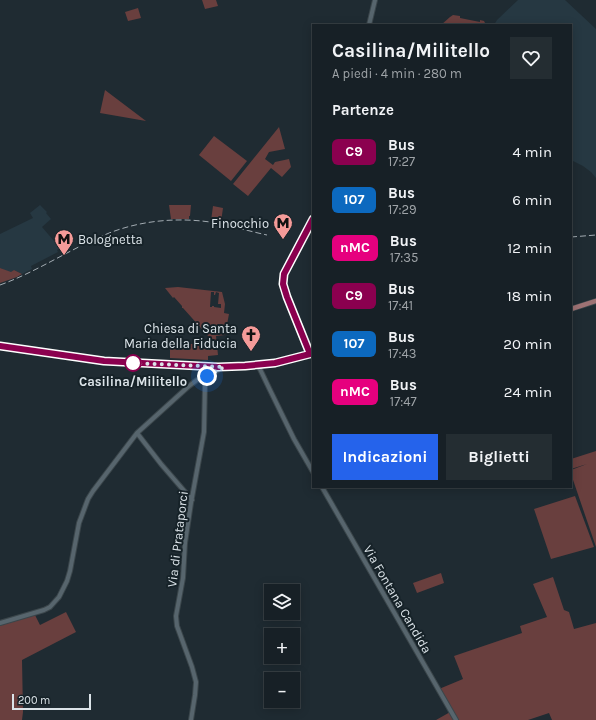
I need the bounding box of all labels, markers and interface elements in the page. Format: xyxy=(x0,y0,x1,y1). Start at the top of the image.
button: heart xyxy=(510,37,552,79)
text: Casilina/Militello xyxy=(332,40,490,62)
text: A piedi · 4 min · 280 m xyxy=(332,66,462,81)
text: Partenze xyxy=(332,101,394,119)
text: Bus xyxy=(388,136,415,154)
text: C9 xyxy=(345,143,363,160)
text: 4 min xyxy=(513,143,552,161)
text: 17:27 xyxy=(388,154,415,169)
text: Bus xyxy=(388,184,415,202)
text: 107 xyxy=(344,191,364,208)
text: 6 min xyxy=(512,191,552,209)
text: 17:29 xyxy=(388,202,416,217)
metro station icon: Finocchio xyxy=(272,212,294,240)
place label: Finocchio xyxy=(211,216,269,231)
metro station icon: Bolognetta xyxy=(53,228,75,256)
place label: Bolognetta xyxy=(78,232,143,247)
text: Bus xyxy=(390,232,417,250)
text: nMC xyxy=(340,239,370,256)
text: 12 min xyxy=(507,239,552,257)
text: 17:35 xyxy=(390,250,418,265)
text: Bus xyxy=(388,280,415,298)
text: C9 xyxy=(345,287,363,304)
text: 18 min xyxy=(507,287,552,305)
text: 17:41 xyxy=(388,298,413,313)
place label: Chiesa di Santa Maria della Fiducia xyxy=(124,321,237,351)
church icon: Chiesa di Santa Maria della Fiducia xyxy=(240,324,262,352)
text: Bus xyxy=(388,328,415,346)
text: 107 xyxy=(344,335,364,352)
text: 20 min xyxy=(503,335,552,353)
text: 17:43 xyxy=(388,346,416,361)
marker: Casilina/Militello xyxy=(124,354,142,372)
your location xyxy=(197,366,217,386)
place label: Casilina/Militello xyxy=(79,374,187,389)
text: Bus xyxy=(390,376,417,394)
text: nMC xyxy=(340,383,370,400)
text: 24 min xyxy=(504,383,552,401)
text: 17:47 xyxy=(390,394,417,409)
button: Indicazioni xyxy=(332,434,438,480)
button: Biglietti xyxy=(446,434,552,480)
street label: Via di Prataporci xyxy=(164,490,191,588)
street label: Via Fontana Candida xyxy=(360,543,435,656)
map controls xyxy=(264,584,300,708)
button: layers xyxy=(264,584,300,620)
button: + xyxy=(264,628,300,664)
button: − xyxy=(264,672,300,708)
scale bar xyxy=(12,692,91,711)
text: 200 m xyxy=(18,694,50,707)

